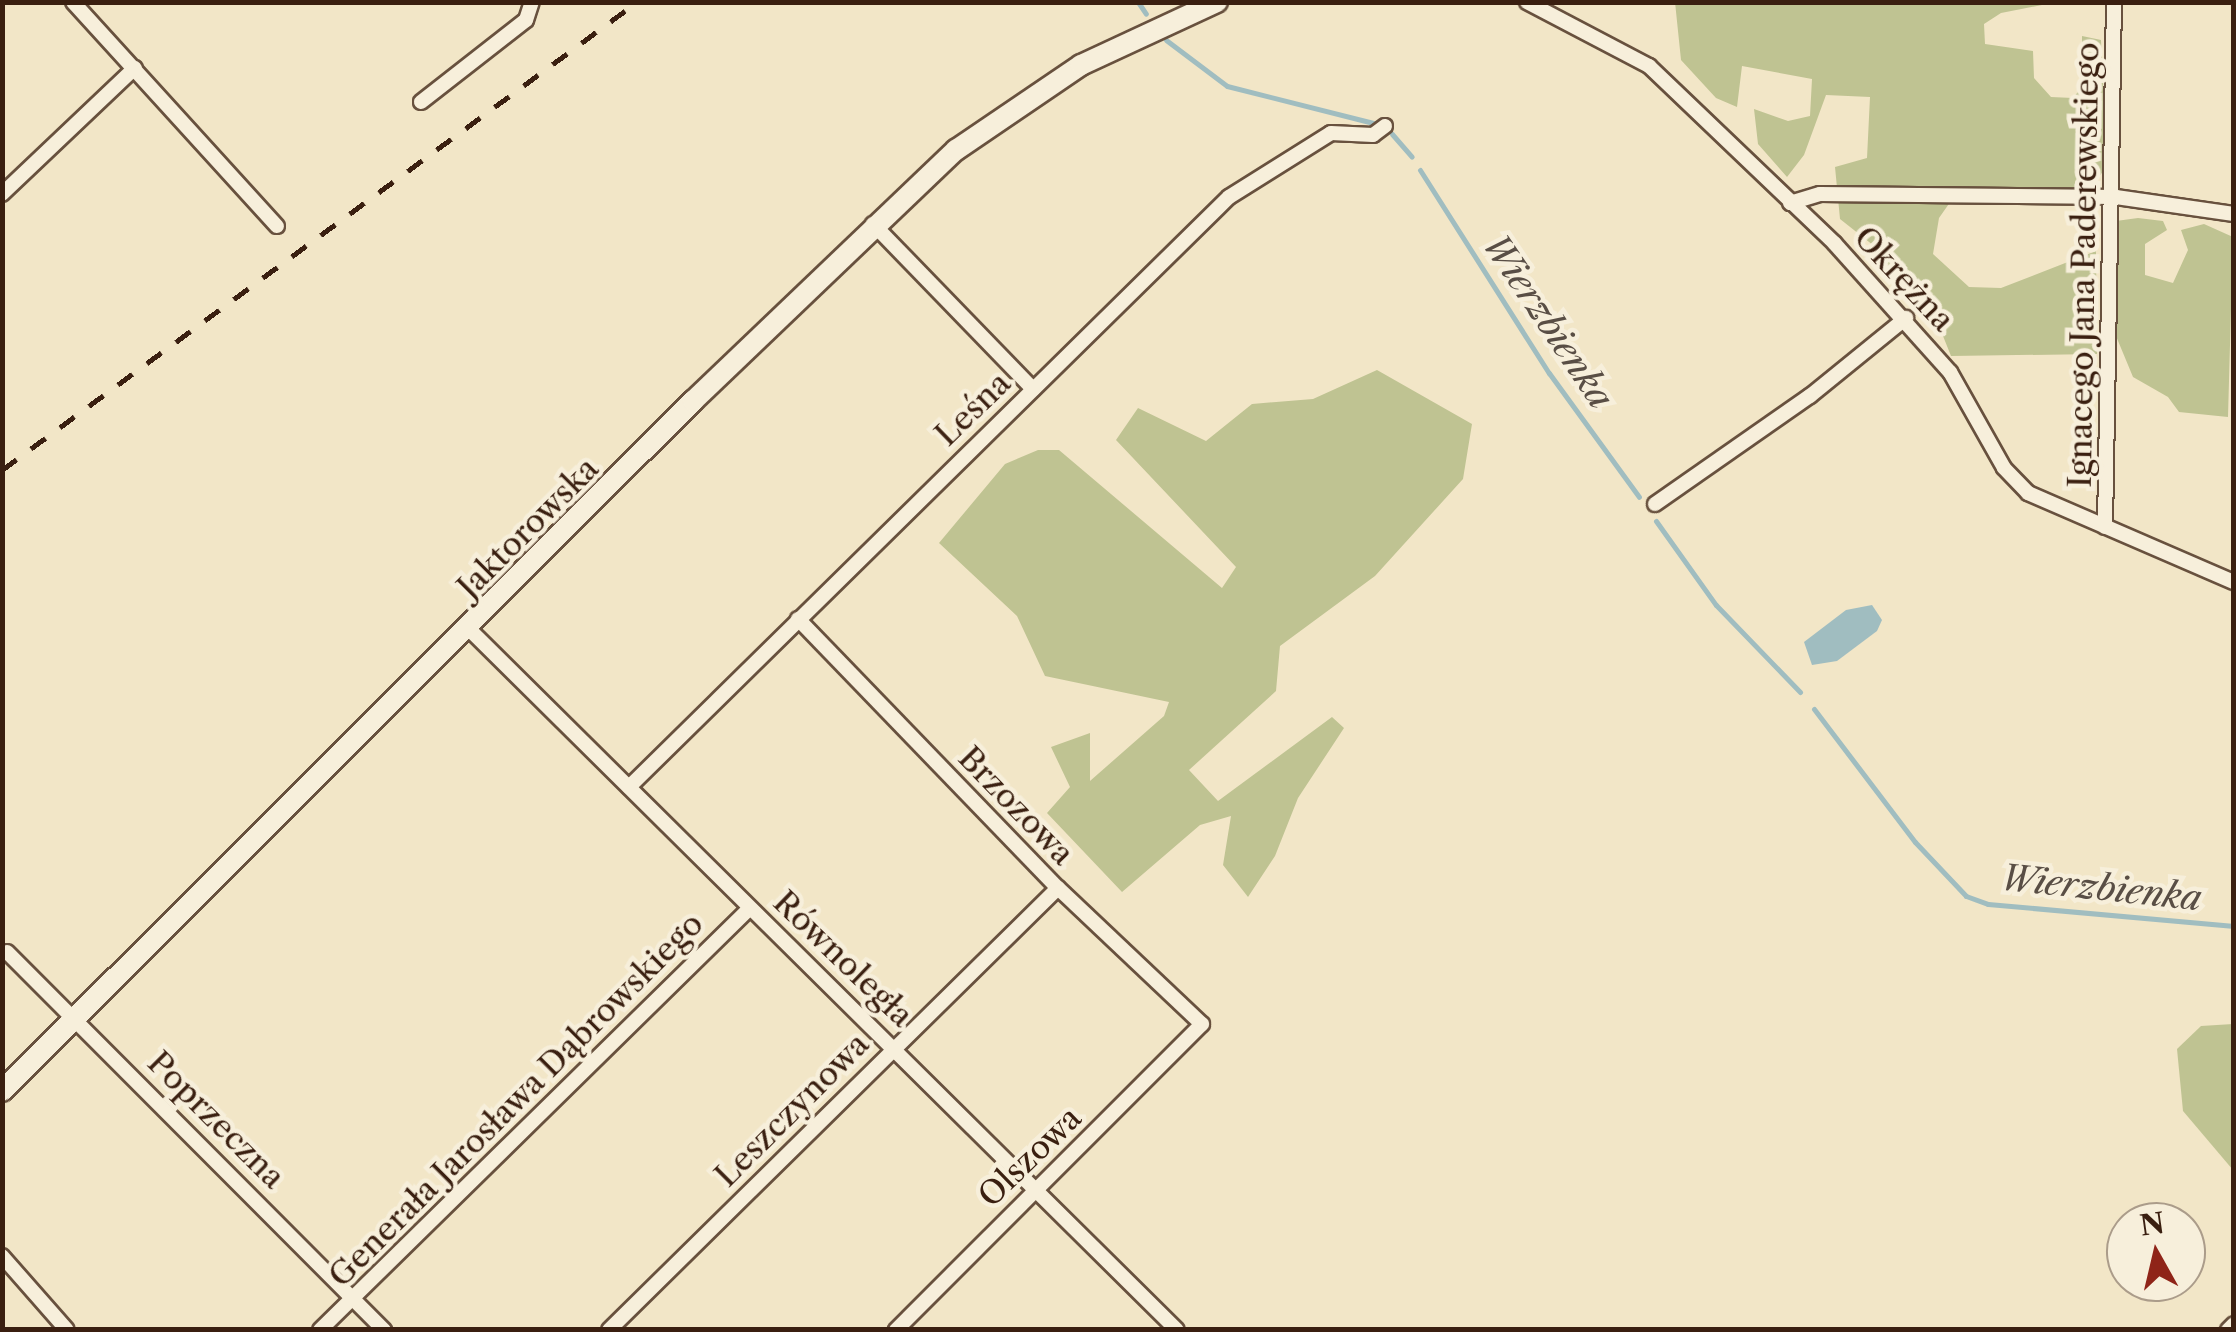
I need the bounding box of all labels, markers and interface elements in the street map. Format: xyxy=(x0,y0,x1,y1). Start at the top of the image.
street label: Ignacego Jana Paderewskiego xyxy=(2061,42,2107,488)
street label: Okrężna xyxy=(1846,219,1962,339)
water label: Wierzbienka xyxy=(1474,225,1622,417)
street label: Leśna xyxy=(927,364,1019,454)
street label: Jaktorowska xyxy=(450,450,606,606)
street label: Brzozowa xyxy=(950,739,1082,873)
water label: Wierzbienka xyxy=(1998,857,2204,919)
street label: Równoległa xyxy=(765,883,921,1035)
street label: Generała Jarosława Dąbrowskiego xyxy=(321,905,711,1295)
street label: Leszczynowa xyxy=(707,1025,877,1195)
street label: Poprzeczna xyxy=(140,1044,292,1196)
street label: Olszowa xyxy=(971,1099,1089,1215)
north arrow xyxy=(2106,1202,2206,1302)
text: N xyxy=(2138,1206,2167,1243)

